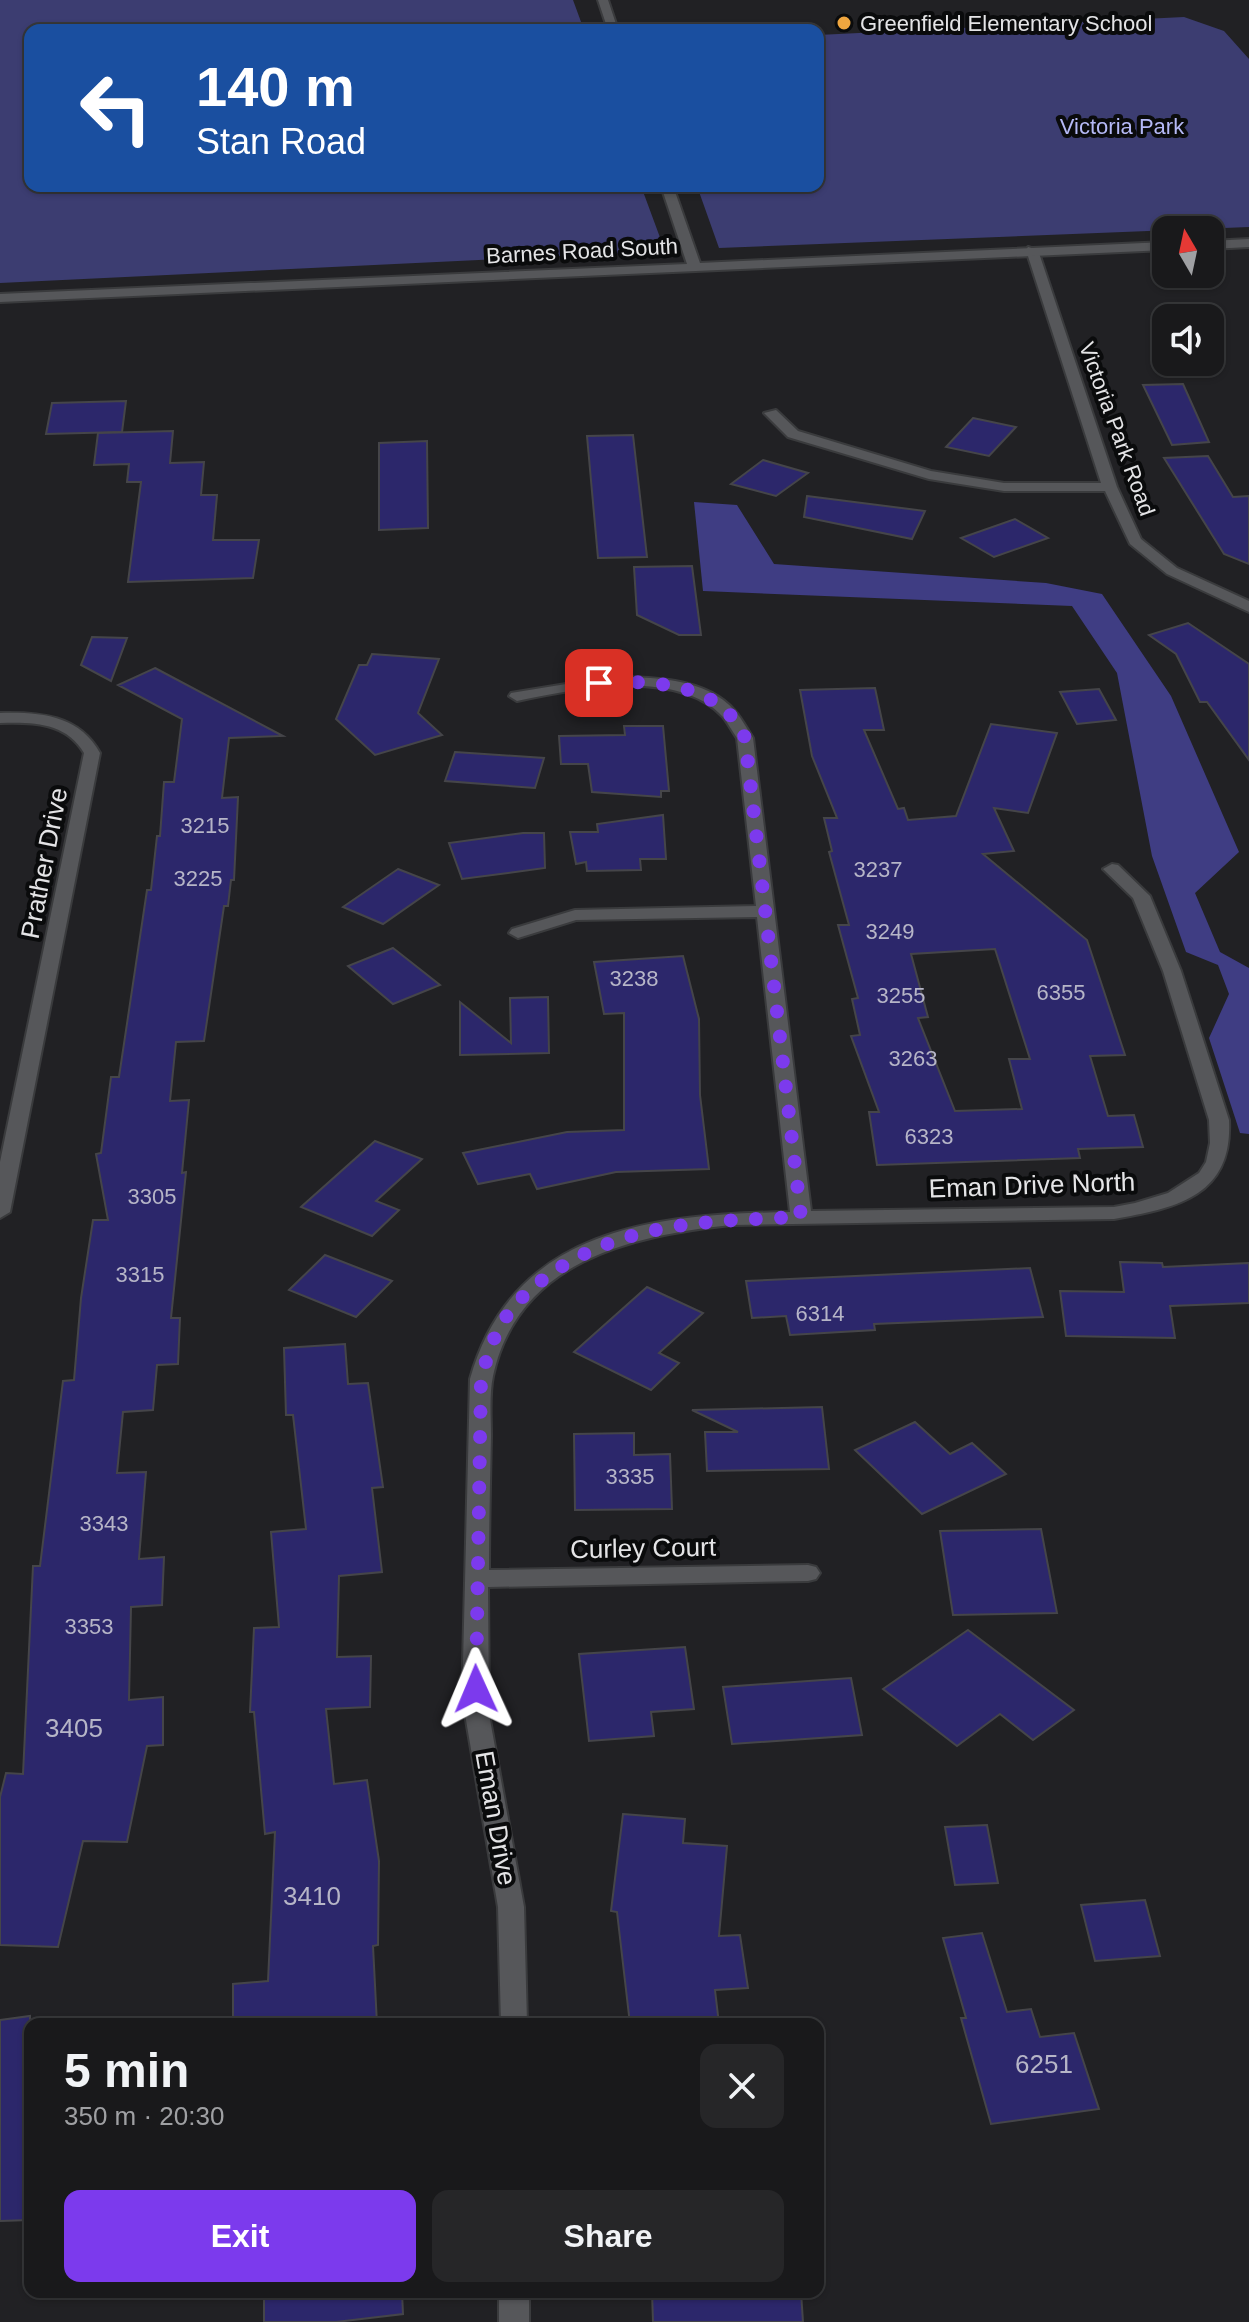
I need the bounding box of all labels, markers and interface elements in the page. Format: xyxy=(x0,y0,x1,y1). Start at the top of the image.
place label: Greenfield Elementary School xyxy=(860,11,1152,36)
marker: Greenfield Elementary School xyxy=(835,14,853,32)
text: 140 m xyxy=(196,55,355,118)
icon: left xyxy=(64,56,168,160)
park label: Victoria Park xyxy=(1060,114,1185,139)
text: Stan Road xyxy=(196,121,366,162)
north arrow xyxy=(1152,216,1224,288)
map controls xyxy=(1152,216,1224,376)
street label: Barnes Road South xyxy=(485,233,679,269)
button: sound xyxy=(1152,304,1224,376)
street label: Victoria Park Road xyxy=(1074,339,1160,519)
pin xyxy=(565,649,633,717)
icon: arrive xyxy=(577,661,621,705)
street label: Prather Drive xyxy=(15,785,73,941)
house number: 3215 xyxy=(181,813,229,838)
house number: 3237 xyxy=(854,857,902,882)
house number: 3225 xyxy=(174,866,222,891)
house number: 3249 xyxy=(866,919,914,944)
house number: 3238 xyxy=(610,966,658,991)
house number: 6355 xyxy=(1037,980,1085,1005)
house number: 3255 xyxy=(877,983,925,1008)
house number: 3263 xyxy=(889,1046,937,1071)
house number: 6323 xyxy=(905,1124,953,1149)
street label: Eman Drive North xyxy=(928,1166,1136,1204)
house number: 3305 xyxy=(128,1184,176,1209)
house number: 3315 xyxy=(116,1262,164,1287)
house number: 6314 xyxy=(796,1301,844,1326)
house number: 3335 xyxy=(606,1464,654,1489)
house number: 3343 xyxy=(80,1511,128,1536)
street label: Curley Court xyxy=(570,1532,717,1564)
house number: 3353 xyxy=(65,1614,113,1639)
position arrow xyxy=(434,1647,518,1731)
house number: 3405 xyxy=(45,1713,103,1743)
street label: Eman Drive xyxy=(469,1749,523,1887)
house number: 3410 xyxy=(283,1881,341,1911)
text: 5 min xyxy=(64,2044,189,2097)
button: close xyxy=(700,2044,784,2128)
house number: 6251 xyxy=(1015,2049,1073,2079)
text: 350 m · 20:30 xyxy=(64,2101,224,2131)
button: Exit xyxy=(64,2190,416,2282)
button: Share xyxy=(432,2190,784,2282)

